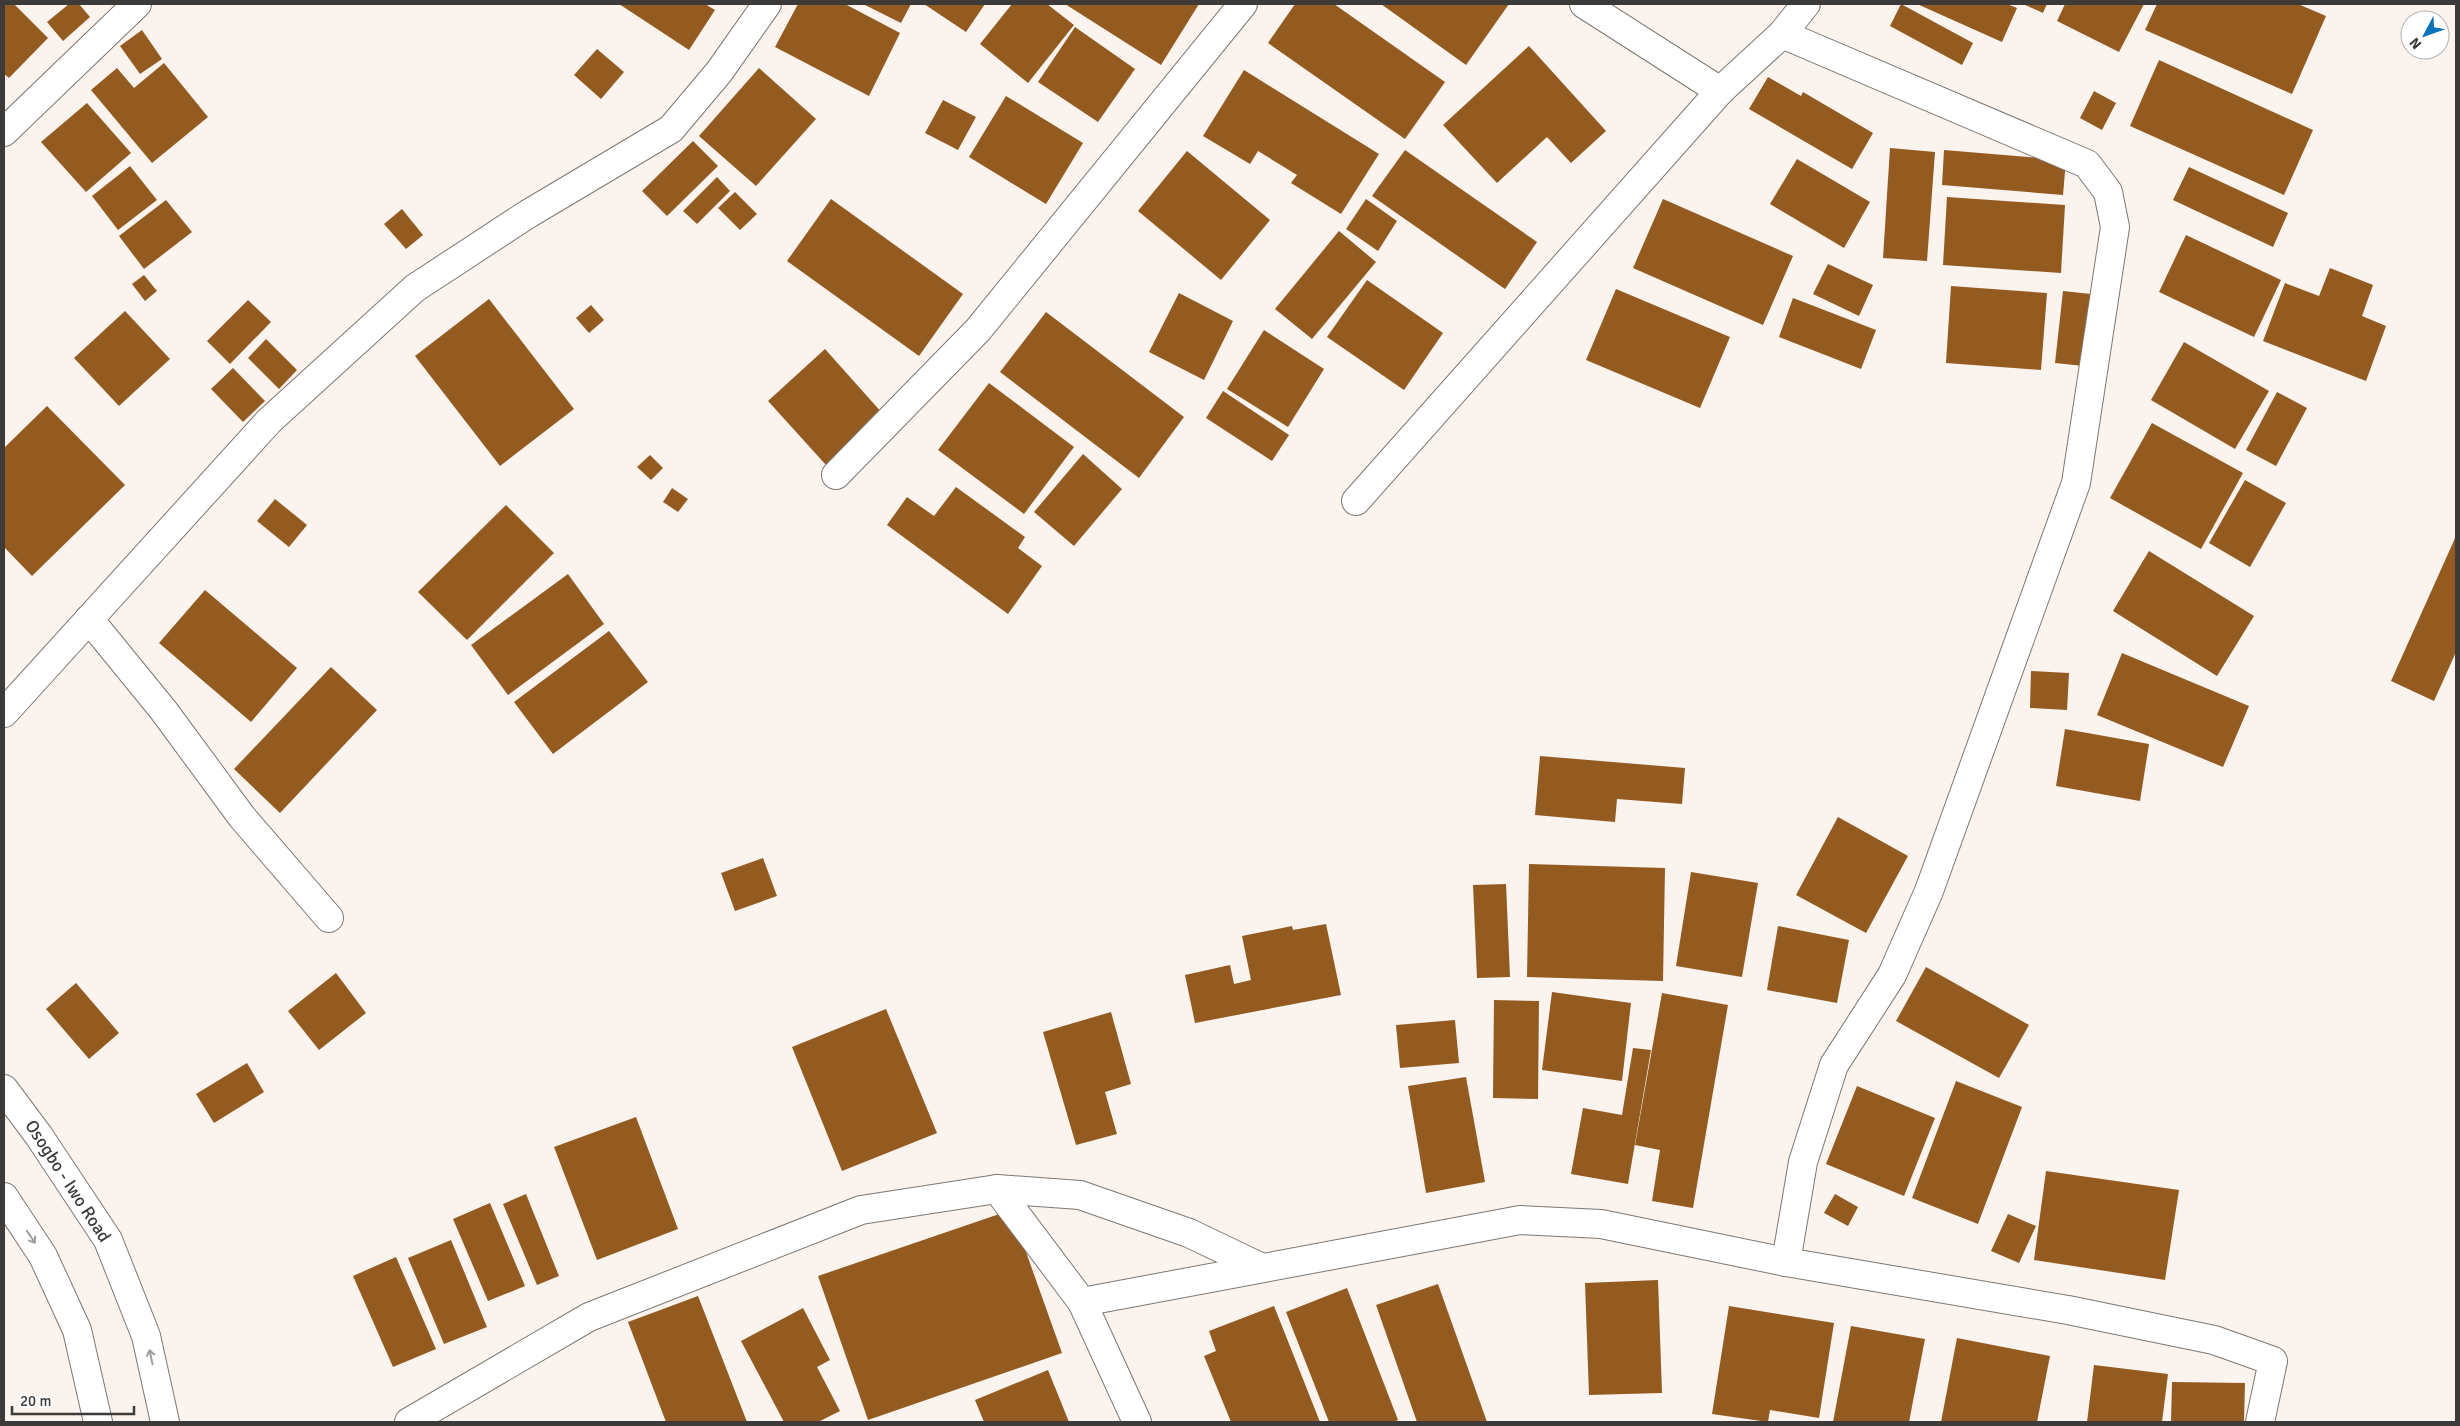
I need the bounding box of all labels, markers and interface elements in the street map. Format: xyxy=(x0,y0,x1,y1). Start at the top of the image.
north arrow xyxy=(2400,10,2450,60)
text: N xyxy=(2406,34,2425,52)
street label: Osogbo - Iwo Road xyxy=(20,1116,116,1246)
one-way arrow xyxy=(26,1230,36,1244)
one-way arrow xyxy=(146,1350,155,1366)
scale bar xyxy=(12,1384,135,1416)
text: 20 m xyxy=(20,1392,51,1410)

